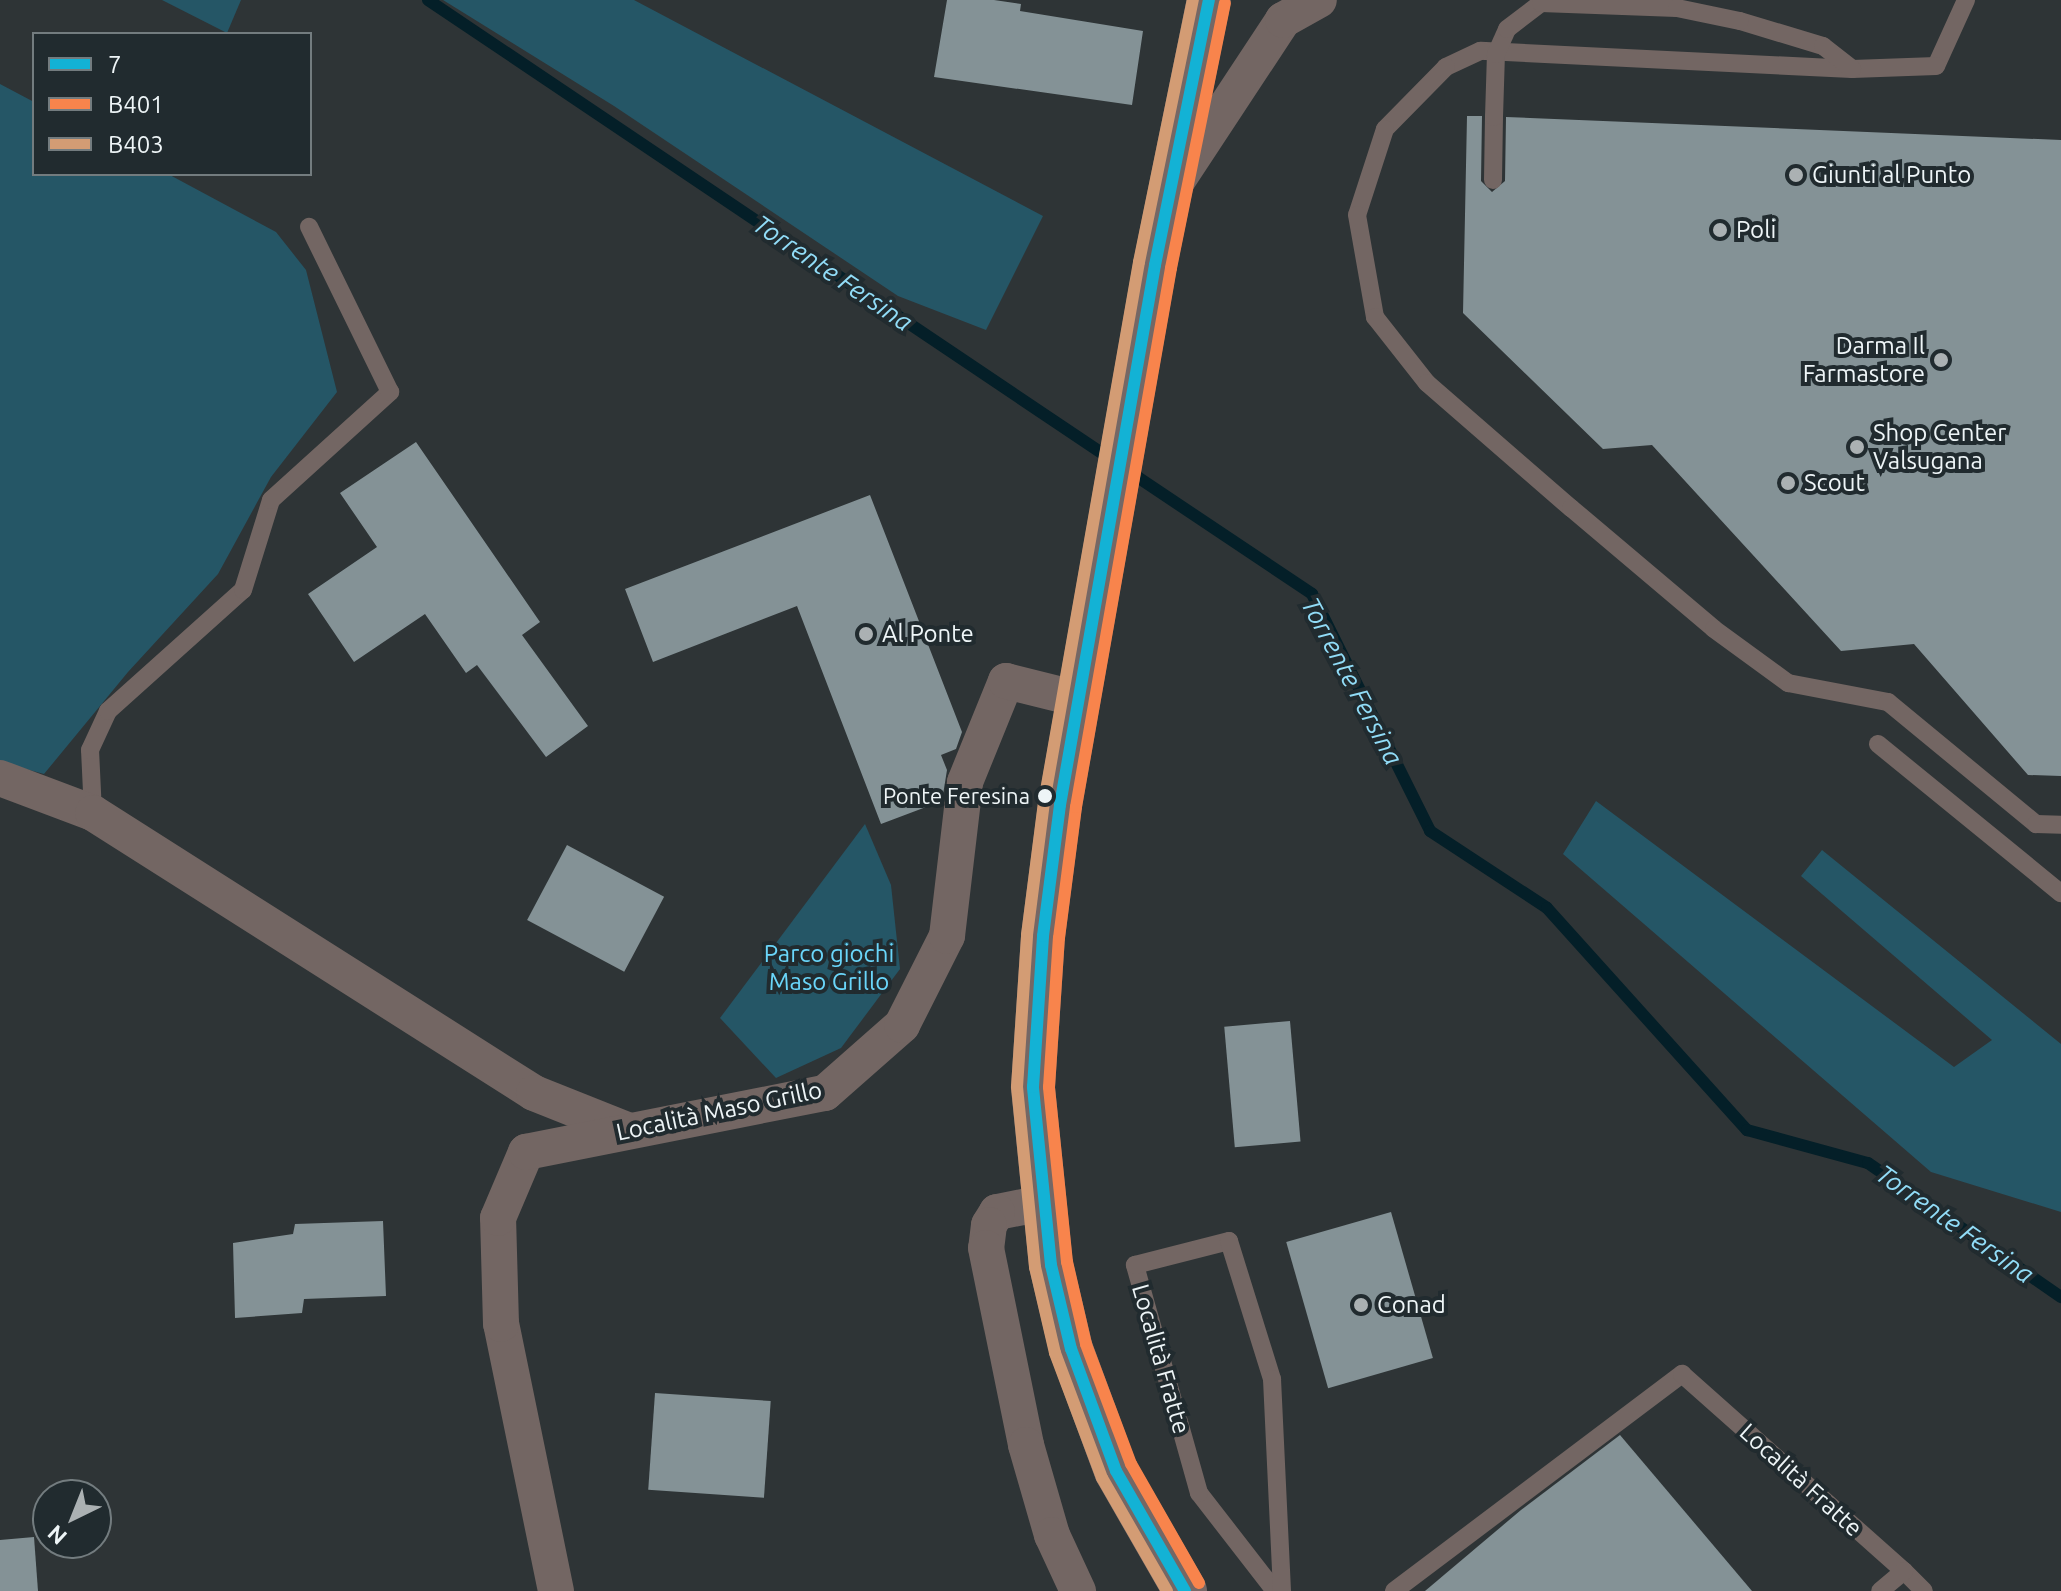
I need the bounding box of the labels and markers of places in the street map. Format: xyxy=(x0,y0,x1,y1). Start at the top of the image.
place label: Giunti al Punto xyxy=(1812,161,1971,189)
marker: Giunti al Punto xyxy=(1787,166,1805,184)
place label: Poli xyxy=(1736,216,1776,244)
marker: Poli xyxy=(1711,221,1729,239)
place label: Darma Il Farmastore xyxy=(1803,332,1925,388)
marker: Darma Il Farmastore xyxy=(1932,351,1950,369)
place label: Shop Center Valsugana xyxy=(1873,419,2006,475)
marker: Shop Center Valsugana xyxy=(1848,438,1866,456)
place label: Scout xyxy=(1804,469,1865,497)
marker: Scout xyxy=(1779,474,1797,492)
place label: Al Ponte xyxy=(882,620,974,648)
marker: Al Ponte xyxy=(857,625,875,643)
place label: Ponte Feresina xyxy=(883,783,1030,809)
marker: Ponte Feresina xyxy=(1037,788,1053,804)
place label: Conad xyxy=(1377,1291,1446,1319)
marker: Conad xyxy=(1352,1296,1370,1314)

